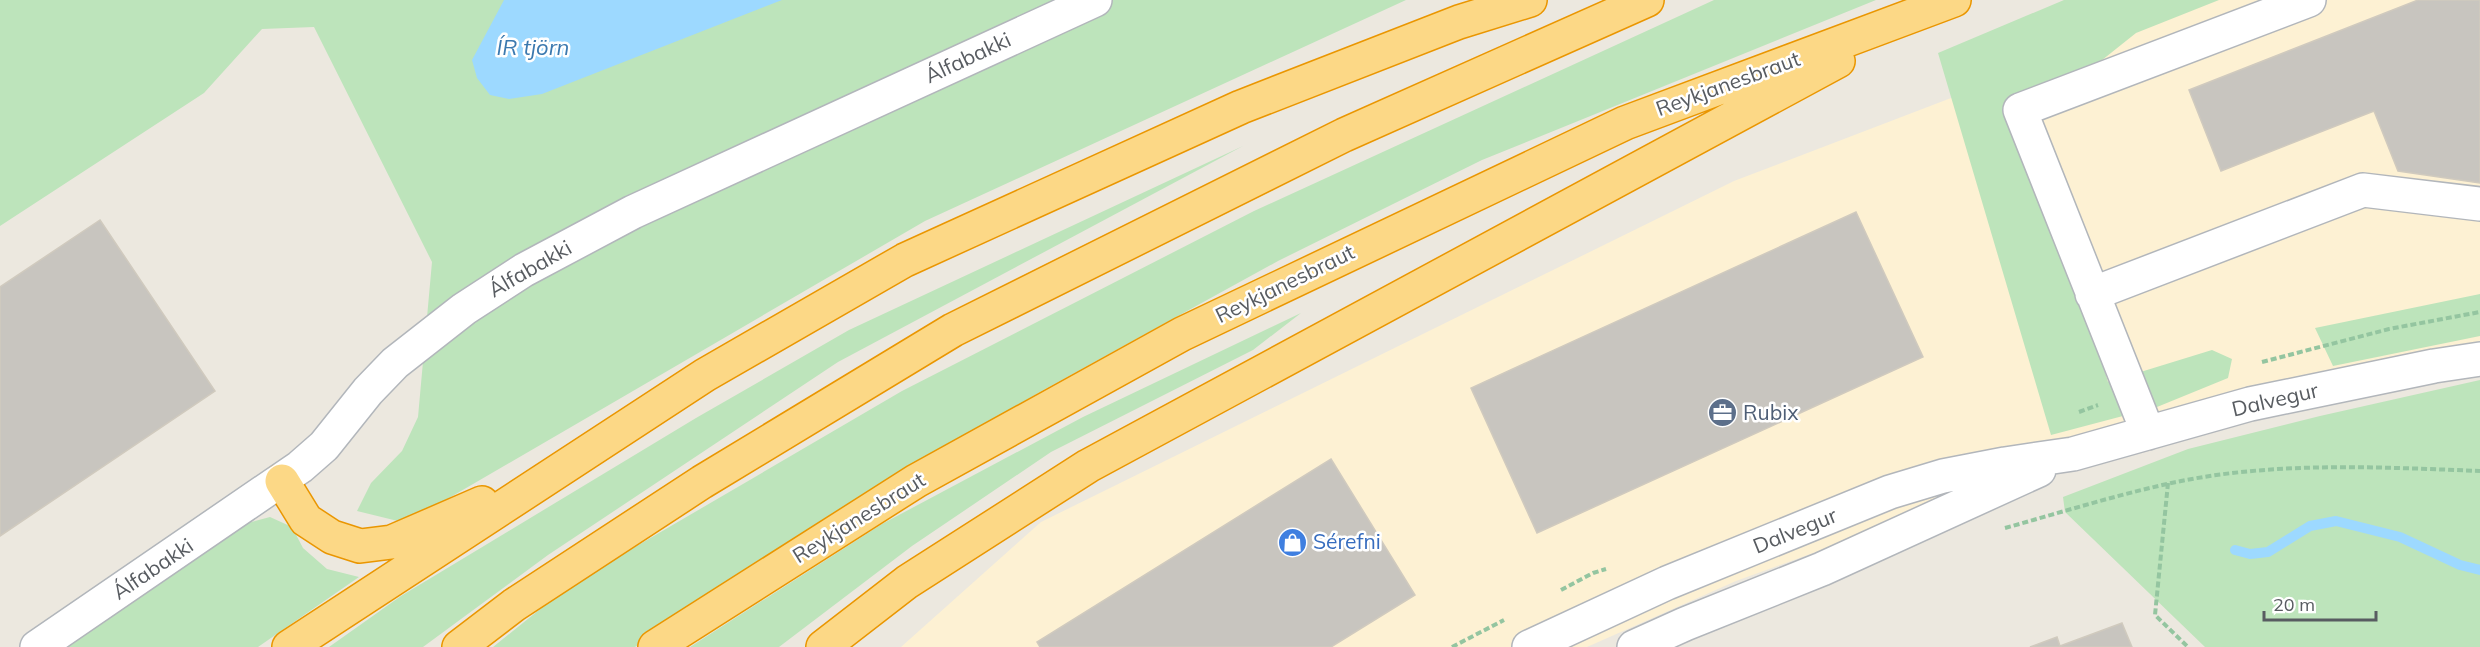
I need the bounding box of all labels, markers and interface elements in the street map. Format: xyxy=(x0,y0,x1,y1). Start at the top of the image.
street label: Álfabakki xyxy=(920,26,1015,88)
water label: ÍR tjörn xyxy=(496,33,570,61)
street label: Reykjanesbraut xyxy=(1652,45,1803,121)
street label: Álfabakki xyxy=(483,234,576,302)
street label: Reykjanesbraut xyxy=(1211,238,1358,328)
street label: Dalvegur xyxy=(2229,376,2321,422)
office icon: Rubix xyxy=(1706,397,1738,429)
place label: Rubix xyxy=(1743,399,1798,425)
street label: Reykjanesbraut xyxy=(787,466,930,568)
street label: Dalvegur xyxy=(1749,501,1841,559)
shop icon: Sérefni xyxy=(1276,526,1308,558)
place label: Sérefni xyxy=(1313,528,1381,554)
street label: Álfabakki xyxy=(107,532,198,605)
scale bar xyxy=(2264,584,2376,622)
text: 20 m xyxy=(2273,593,2315,616)

